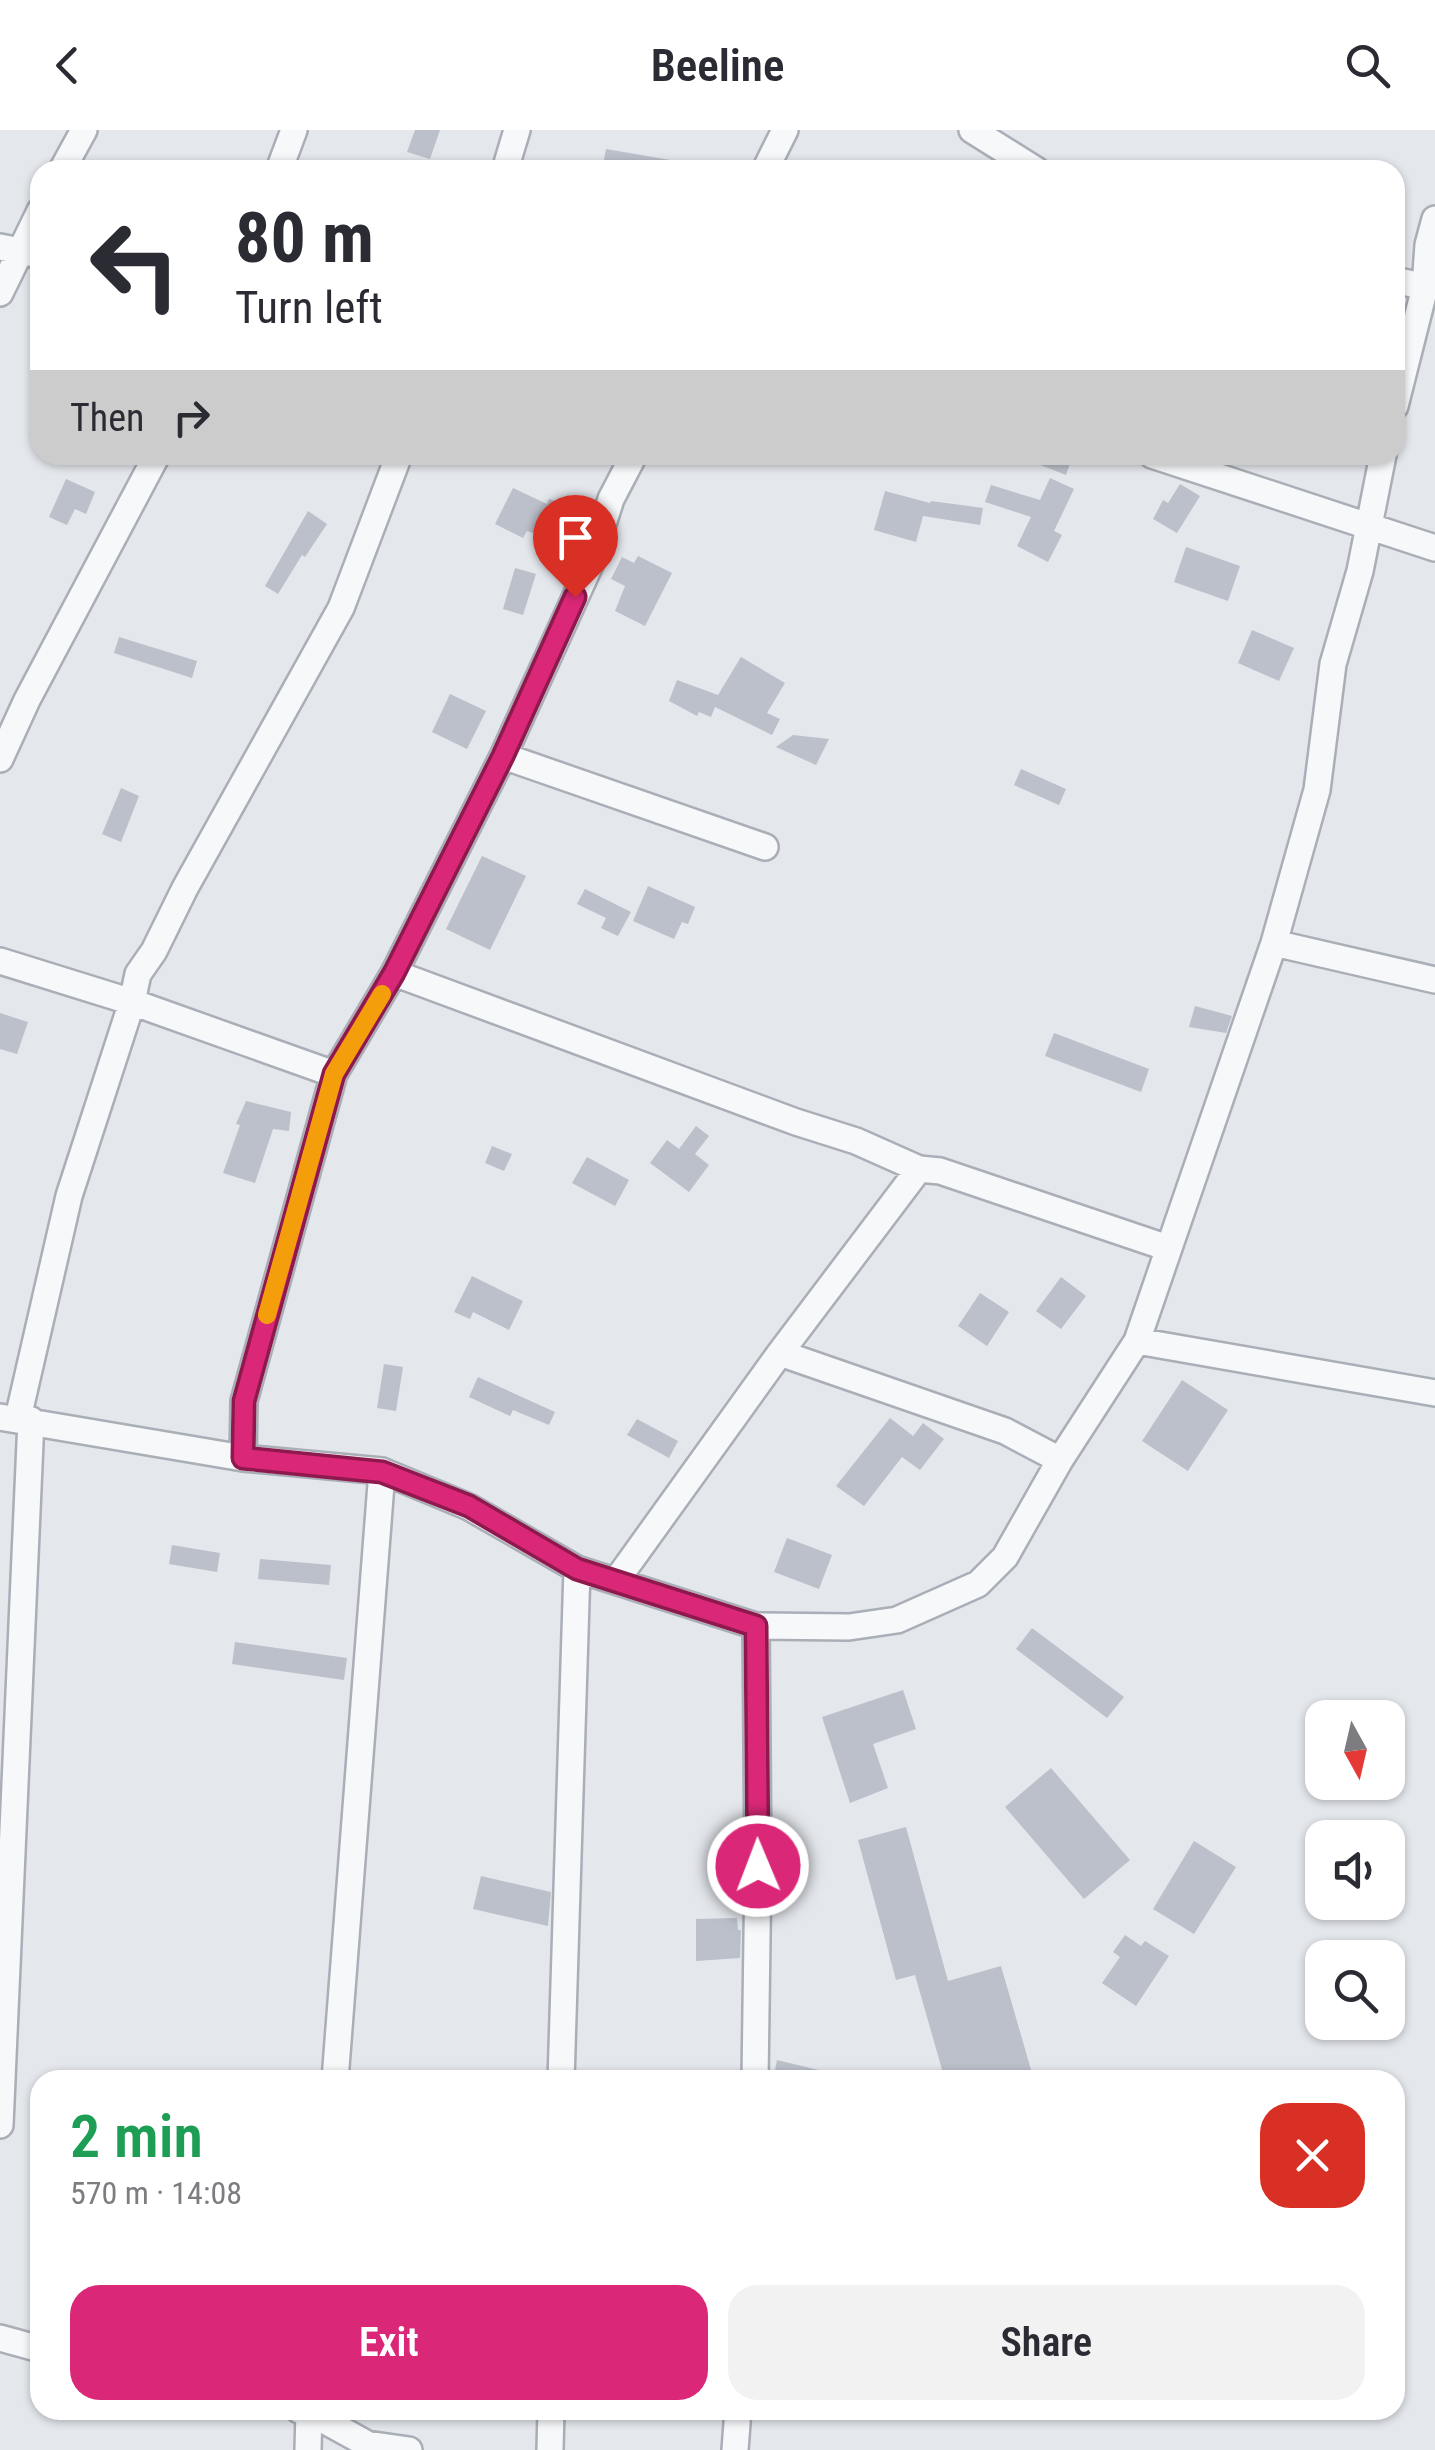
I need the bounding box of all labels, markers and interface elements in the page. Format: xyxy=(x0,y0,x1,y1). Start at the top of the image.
icon: back xyxy=(40,38,95,93)
icon: search xyxy=(1340,38,1395,93)
text: Beeline xyxy=(651,39,784,92)
text: 80 m xyxy=(235,197,374,279)
icon: left xyxy=(70,200,200,330)
text: Turn left xyxy=(235,281,383,334)
icon: right xyxy=(164,390,219,445)
text: Then xyxy=(70,396,144,440)
pin xyxy=(533,495,618,598)
icon: arrive xyxy=(548,510,603,565)
north arrow xyxy=(1305,1700,1405,1800)
map controls xyxy=(1305,1700,1405,2040)
position arrow xyxy=(706,1814,810,1918)
button: sound xyxy=(1305,1820,1405,1920)
button: search xyxy=(1305,1940,1405,2040)
text: 2 min xyxy=(70,2101,203,2172)
button: close xyxy=(1260,2103,1365,2208)
text: 570 m · 14:08 xyxy=(70,2174,242,2212)
button: Exit xyxy=(70,2285,708,2400)
button: Share xyxy=(728,2285,1365,2400)

